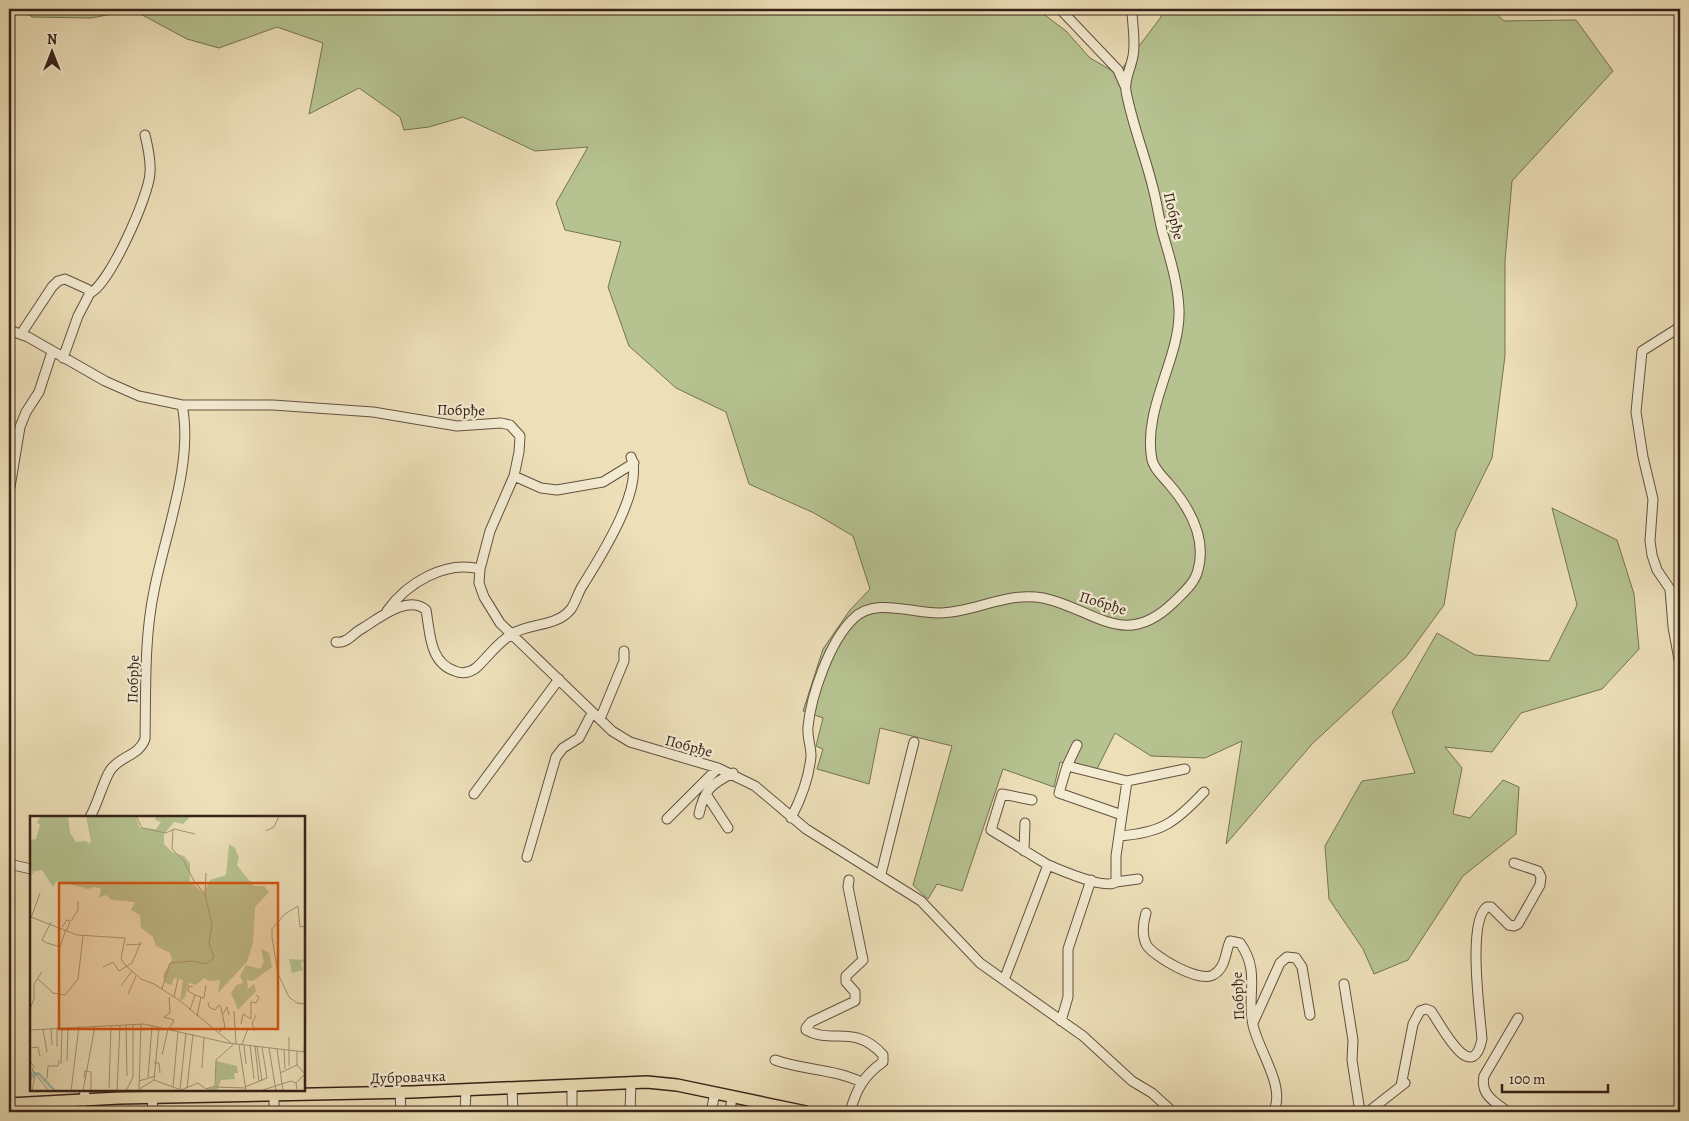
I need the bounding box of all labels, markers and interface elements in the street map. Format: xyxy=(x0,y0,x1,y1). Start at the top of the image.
north arrow xyxy=(28,28,78,78)
text: N xyxy=(47,30,57,49)
street label: Побрђе xyxy=(1159,190,1189,242)
street label: Побрђе xyxy=(437,400,486,420)
street label: Побрђе xyxy=(1077,586,1129,620)
street label: Побрђе xyxy=(122,654,144,704)
street label: Побрђе xyxy=(663,730,715,762)
inset map xyxy=(30,816,305,1091)
street label: Побрђе xyxy=(1227,971,1249,1021)
scale bar xyxy=(1502,1061,1608,1093)
street label: Дубровачка xyxy=(370,1066,446,1088)
text: 100 m xyxy=(1509,1069,1546,1089)

